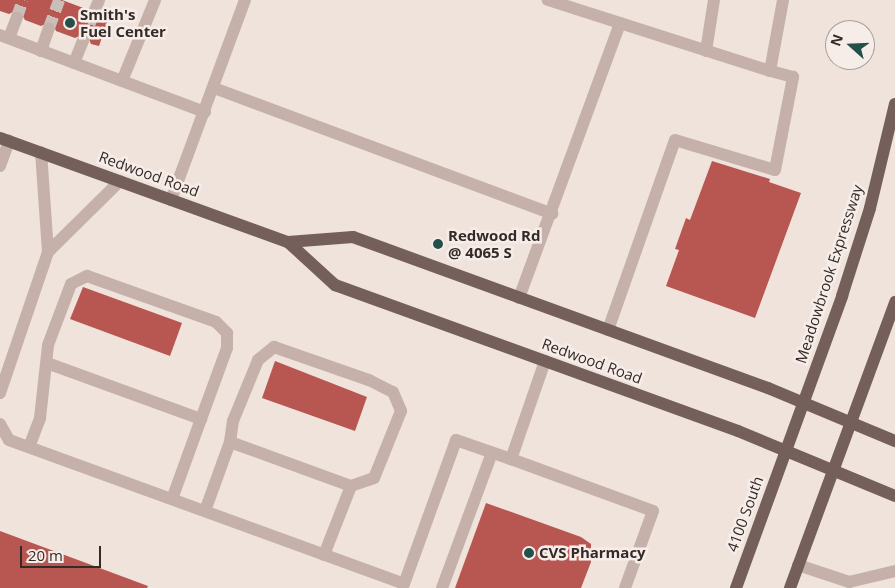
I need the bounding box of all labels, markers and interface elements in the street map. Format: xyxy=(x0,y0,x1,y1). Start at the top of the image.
place label: Smith's Fuel Center xyxy=(80,5,166,40)
marker: Smith's Fuel Center xyxy=(64,17,76,29)
north arrow xyxy=(825,20,875,70)
text: N xyxy=(825,31,847,49)
street label: Redwood Road xyxy=(96,148,202,200)
street label: Meadowbrook Expressway xyxy=(792,182,866,366)
place label: Redwood Rd @ 4065 S xyxy=(448,226,540,261)
marker: Redwood Rd @ 4065 S xyxy=(432,238,444,250)
street label: Redwood Road xyxy=(539,335,645,387)
street label: 4100 South xyxy=(723,474,767,554)
scale bar xyxy=(22,536,104,568)
place label: CVS Pharmacy xyxy=(539,544,646,562)
text: 20 m xyxy=(28,545,63,565)
marker: CVS Pharmacy xyxy=(523,547,535,559)

